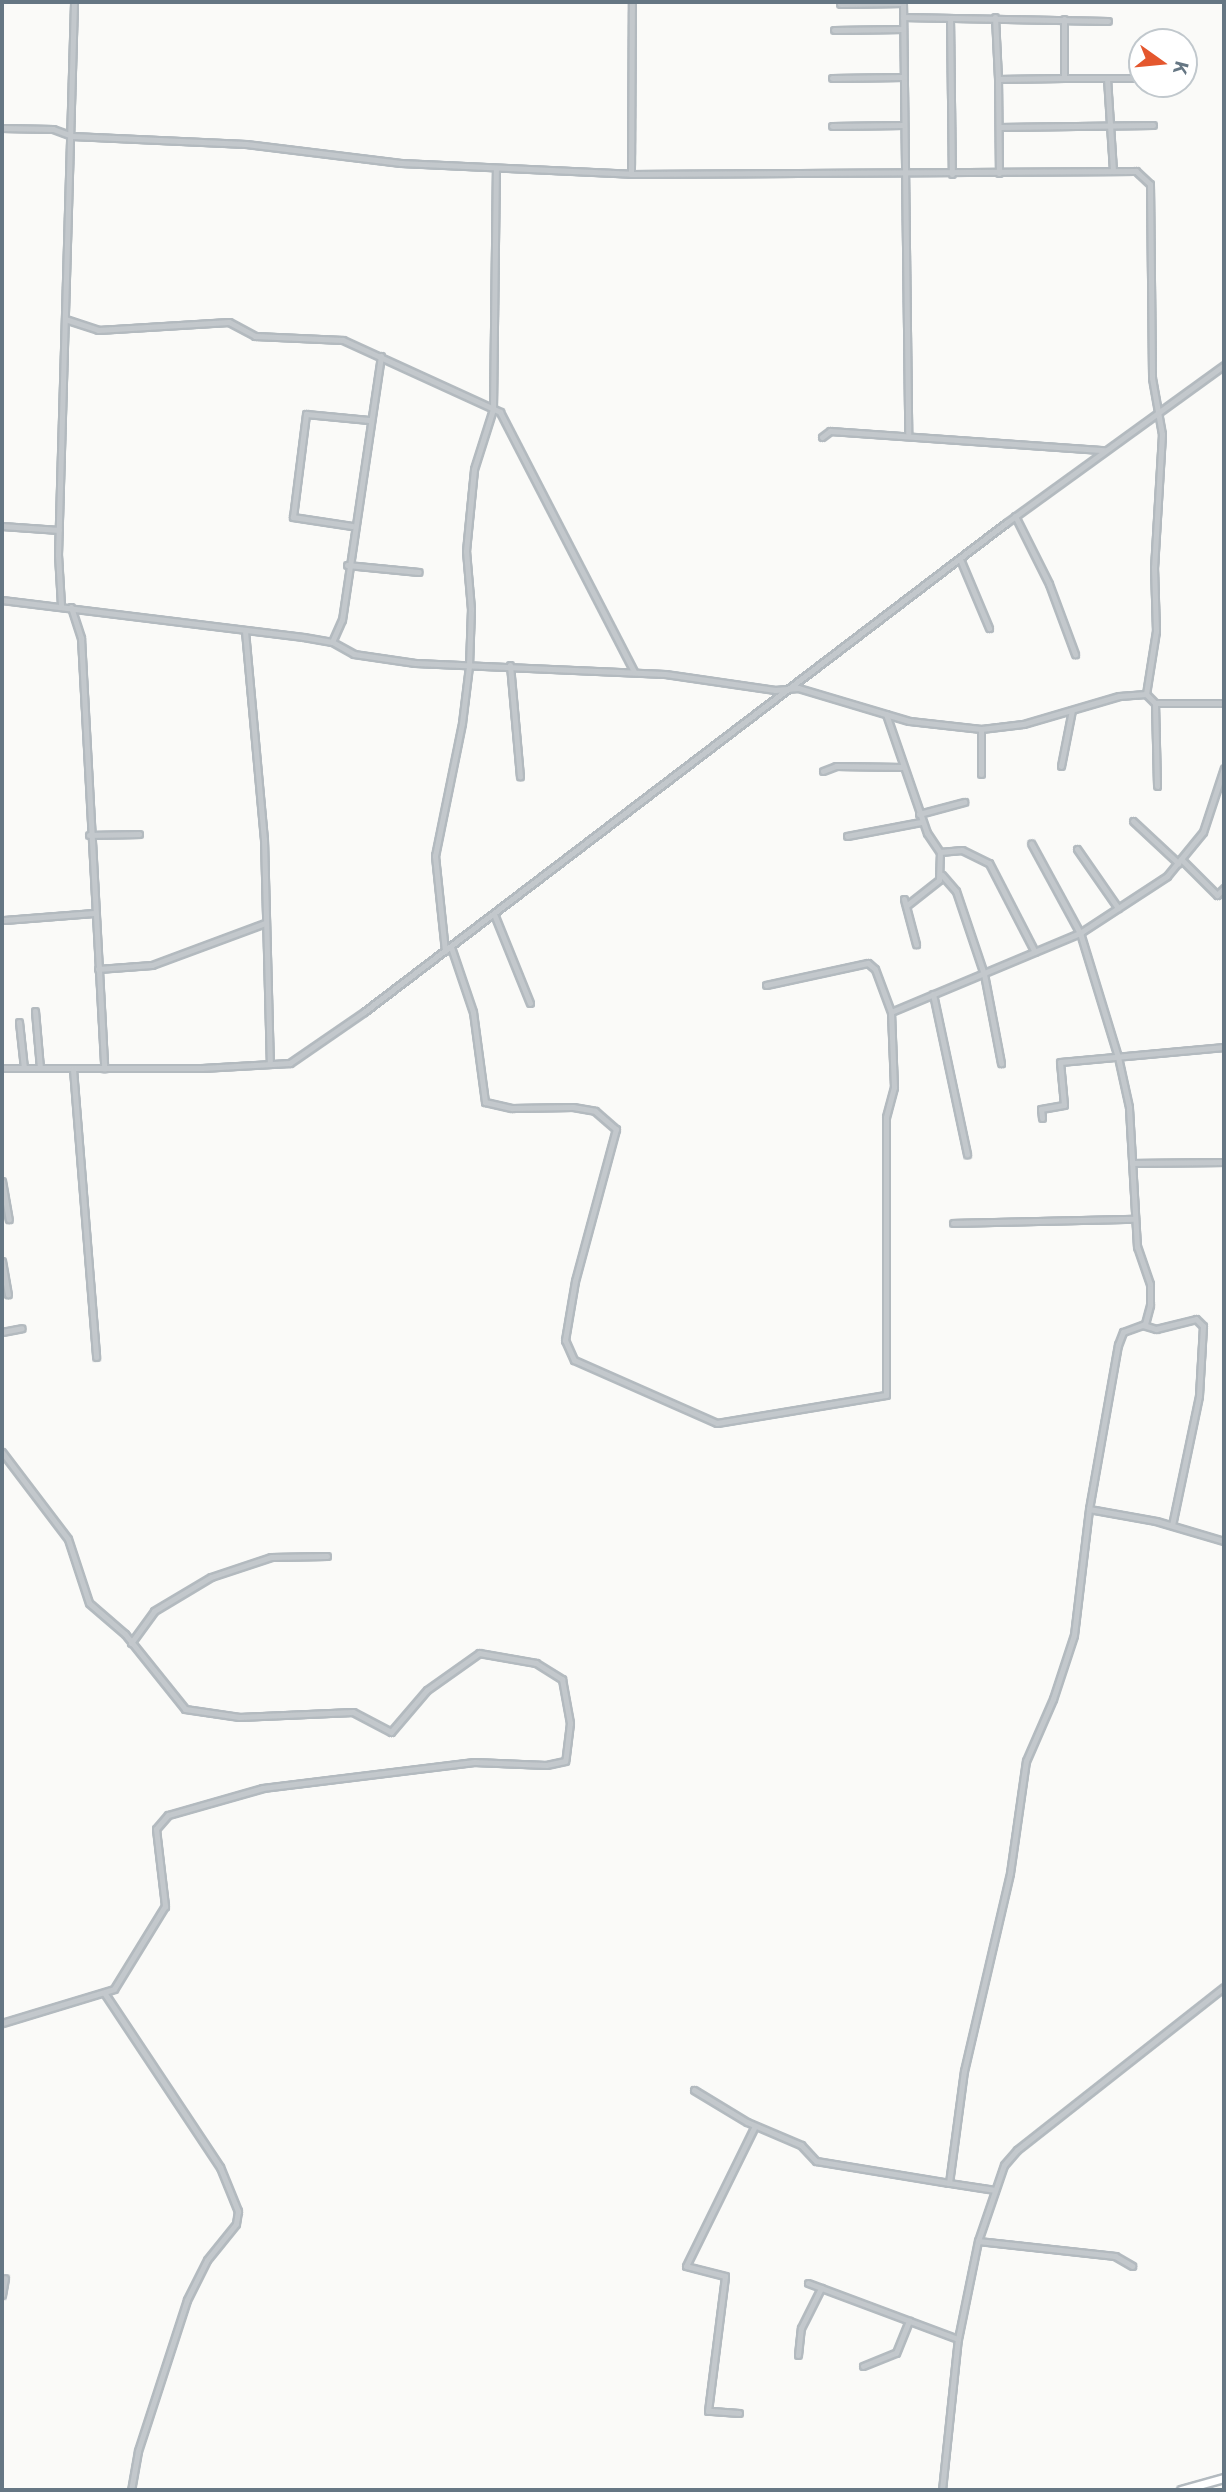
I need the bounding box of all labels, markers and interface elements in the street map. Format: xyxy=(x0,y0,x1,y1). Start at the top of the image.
north arrow xyxy=(1128,28,1198,98)
text: K xyxy=(1168,58,1195,77)

